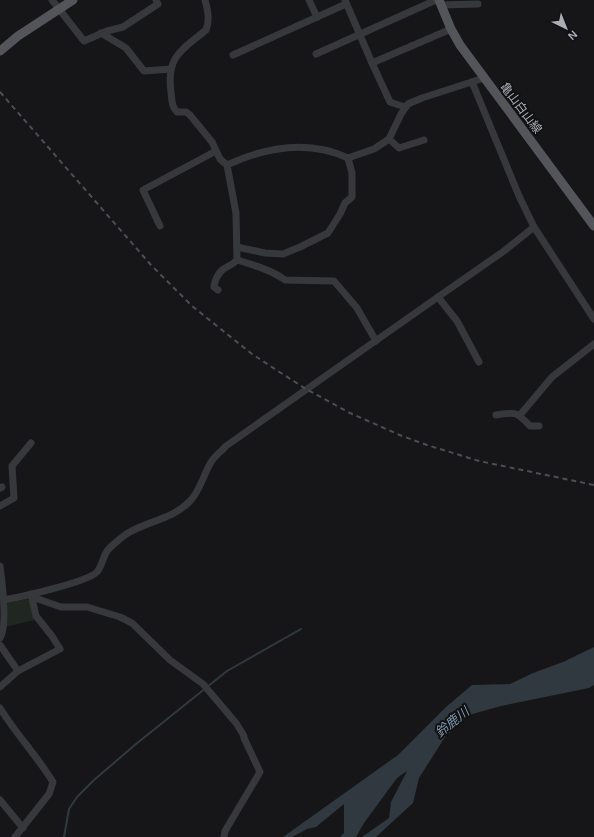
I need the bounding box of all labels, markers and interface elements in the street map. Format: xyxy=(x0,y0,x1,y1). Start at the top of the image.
north arrow xyxy=(546,8,586,48)
text: N xyxy=(566,28,580,42)
street label: 亀山白山線 xyxy=(497,80,545,136)
water label: 鈴鹿川 xyxy=(432,703,473,740)

